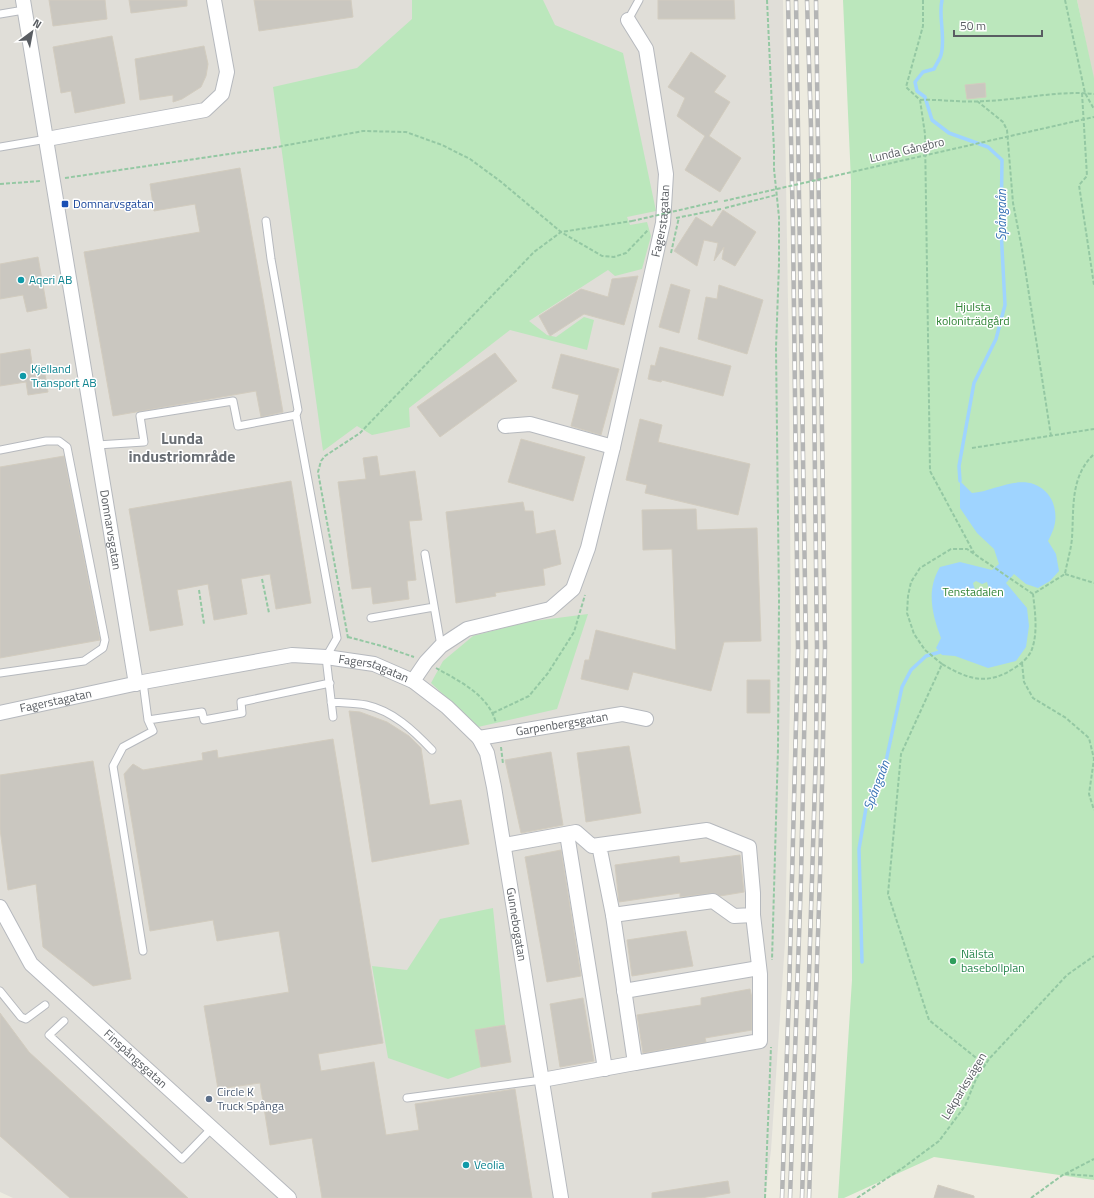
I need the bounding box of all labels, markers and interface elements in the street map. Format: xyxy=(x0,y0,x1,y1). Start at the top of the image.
north arrow xyxy=(12,12,52,52)
scale bar xyxy=(954,12,1042,38)
text: N xyxy=(30,15,45,32)
text: 50 m xyxy=(960,16,986,35)
street label: Lunda Gångbro xyxy=(868,132,946,167)
street label: Fagerstagatan xyxy=(646,184,674,259)
water label: Spångaån xyxy=(991,189,1011,241)
place label: Domnarvsgatan xyxy=(73,194,154,213)
marker: Domnarvsgatan xyxy=(60,199,70,209)
place label: Aqeri AB xyxy=(29,270,72,289)
marker: Aqeri AB xyxy=(16,275,26,285)
park label: Hjulsta koloniträdgård xyxy=(936,297,1010,330)
place label: Kjelland Transport AB xyxy=(31,359,97,392)
marker: Kjelland Transport AB xyxy=(18,371,28,381)
district label: Lunda industriområde xyxy=(128,426,236,468)
street label: Domnarvsgatan xyxy=(95,488,127,571)
park label: Tenstadalen xyxy=(942,582,1004,601)
street label: Fagerstagatan xyxy=(337,649,412,687)
street label: Fagerstagatan xyxy=(18,683,93,717)
street label: Garpenbergsgatan xyxy=(514,707,609,741)
water label: Spångaån xyxy=(857,757,895,813)
street label: Gunnebogatan xyxy=(502,886,532,962)
place label: Nälsta basebollplan xyxy=(961,944,1025,977)
marker: Nälsta basebollplan xyxy=(948,956,958,966)
street label: Finspångsgatan xyxy=(100,1024,172,1092)
street label: Lekparksvägen xyxy=(936,1048,991,1123)
place label: Circle K Truck Spånga xyxy=(217,1082,284,1115)
marker: Circle K Truck Spånga xyxy=(204,1094,214,1104)
place label: Veolia xyxy=(474,1155,504,1174)
marker: Veolia xyxy=(461,1160,471,1170)

